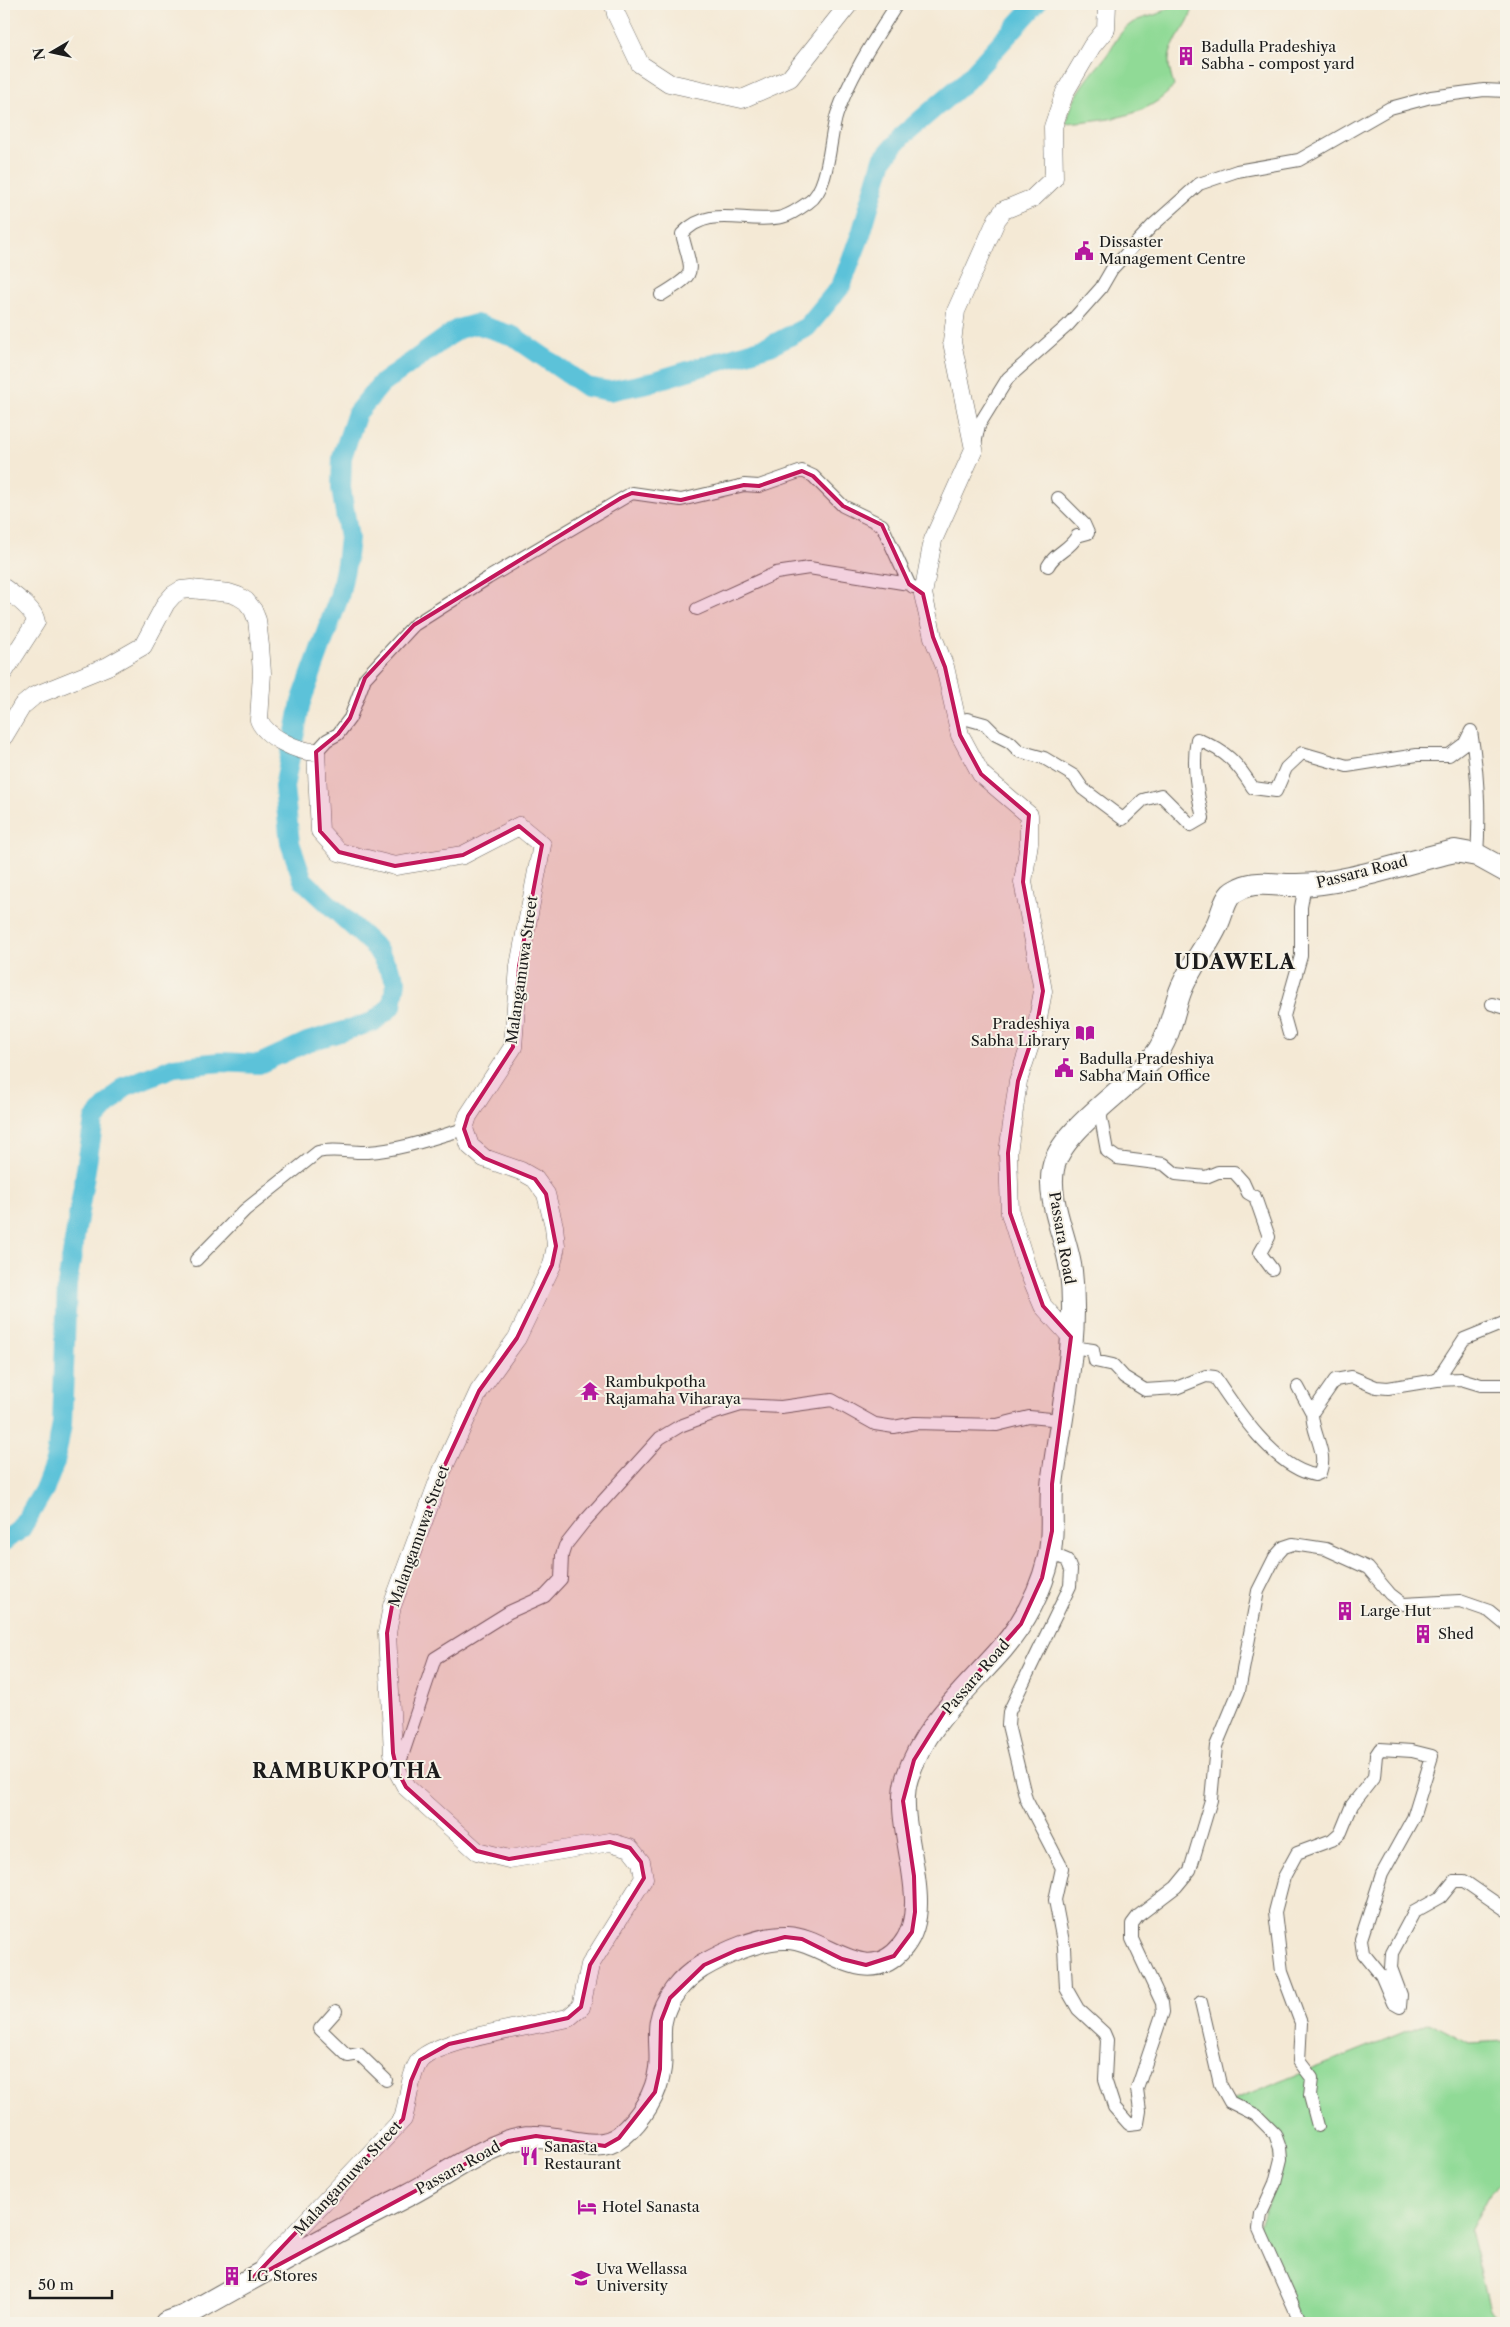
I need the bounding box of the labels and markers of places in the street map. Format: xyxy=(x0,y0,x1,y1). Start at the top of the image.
place label: Badulla Pradeshiya Sabha - compost yard xyxy=(1201,37,1355,73)
building icon: Badulla Pradeshiya Sabha - compost yard xyxy=(1175,45,1197,67)
place label: Dissaster Management Centre xyxy=(1099,232,1246,268)
public building icon: Dissaster Management Centre xyxy=(1073,240,1095,262)
place label: Pradeshiya Sabha Library xyxy=(971,1014,1071,1050)
library icon: Pradeshiya Sabha Library xyxy=(1074,1022,1096,1044)
place label: Badulla Pradeshiya Sabha Main Office xyxy=(1079,1049,1214,1085)
public building icon: Badulla Pradeshiya Sabha Main Office xyxy=(1053,1057,1075,1079)
place label: Rambukpotha Rajamaha Viharaya xyxy=(605,1372,741,1408)
temple icon: Rambukpotha Rajamaha Viharaya xyxy=(579,1380,601,1402)
building icon: Large Hut xyxy=(1334,1600,1356,1622)
place label: Large Hut xyxy=(1360,1601,1432,1620)
building icon: Shed xyxy=(1412,1623,1434,1645)
place label: Shed xyxy=(1438,1624,1474,1643)
place label: Sanasta Restaurant xyxy=(544,2137,622,2173)
restaurant icon: Sanasta Restaurant xyxy=(518,2145,540,2167)
hotel icon: Hotel Sanasta xyxy=(576,2196,598,2218)
place label: Hotel Sanasta xyxy=(602,2197,700,2216)
place label: Uva Wellassa University xyxy=(596,2259,688,2295)
building icon: LG Stores xyxy=(221,2265,243,2287)
place label: LG Stores xyxy=(247,2266,317,2285)
school or university icon: Uva Wellassa University xyxy=(570,2267,592,2289)

